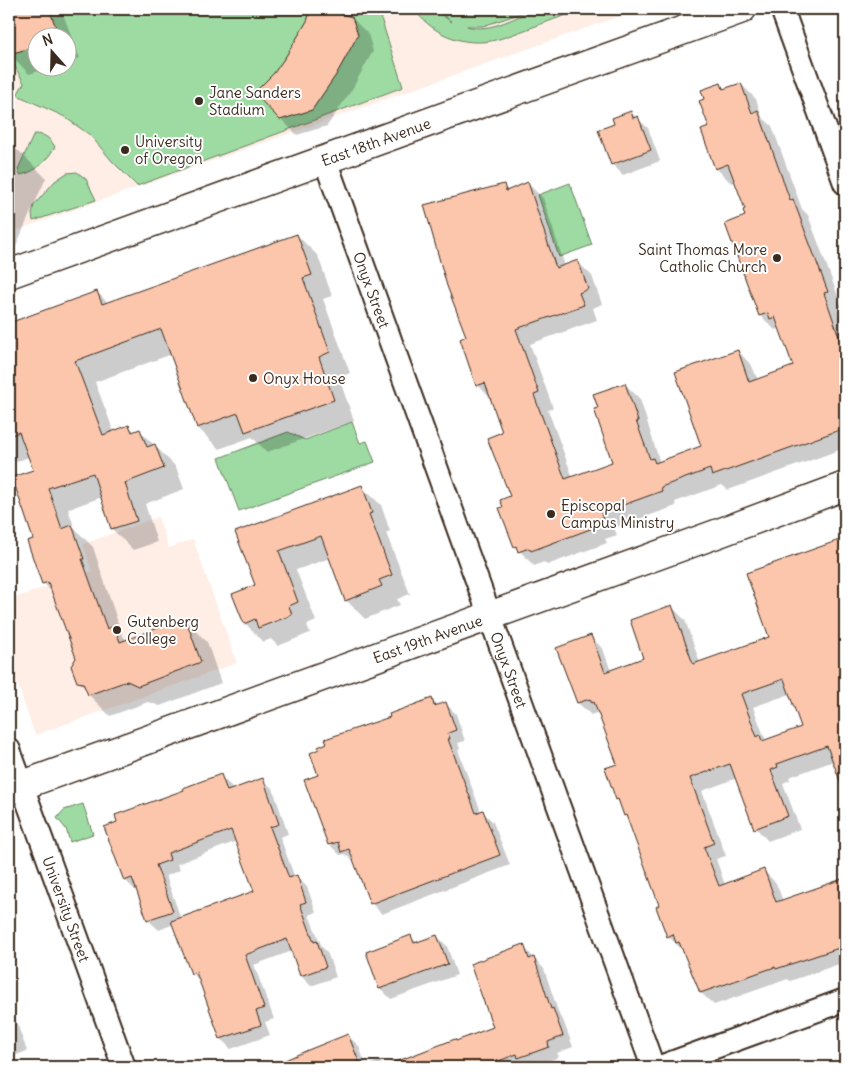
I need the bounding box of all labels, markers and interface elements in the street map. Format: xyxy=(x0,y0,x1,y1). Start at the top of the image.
north arrow xyxy=(28,28,78,78)
text: N xyxy=(40,30,55,50)
place label: Jane Sanders Stadium xyxy=(209,83,301,119)
marker: Jane Sanders Stadium xyxy=(193,95,205,107)
street label: East 18th Avenue xyxy=(319,113,433,170)
place label: University of Oregon xyxy=(135,132,203,168)
marker: University of Oregon xyxy=(119,144,131,156)
place label: Saint Thomas More Catholic Church xyxy=(638,240,767,276)
street label: Onyx Street xyxy=(349,249,394,331)
marker: Saint Thomas More Catholic Church xyxy=(771,252,783,264)
place label: Onyx House xyxy=(263,369,346,388)
marker: Onyx House xyxy=(247,372,259,384)
place label: Episcopal Campus Ministry xyxy=(561,496,674,532)
marker: Episcopal Campus Ministry xyxy=(545,508,557,520)
street label: East 19th Avenue xyxy=(370,610,485,667)
place label: Gutenberg College xyxy=(127,612,199,648)
marker: Gutenberg College xyxy=(111,624,123,636)
street label: Onyx Street xyxy=(487,629,532,710)
street label: University Street xyxy=(39,853,95,964)

